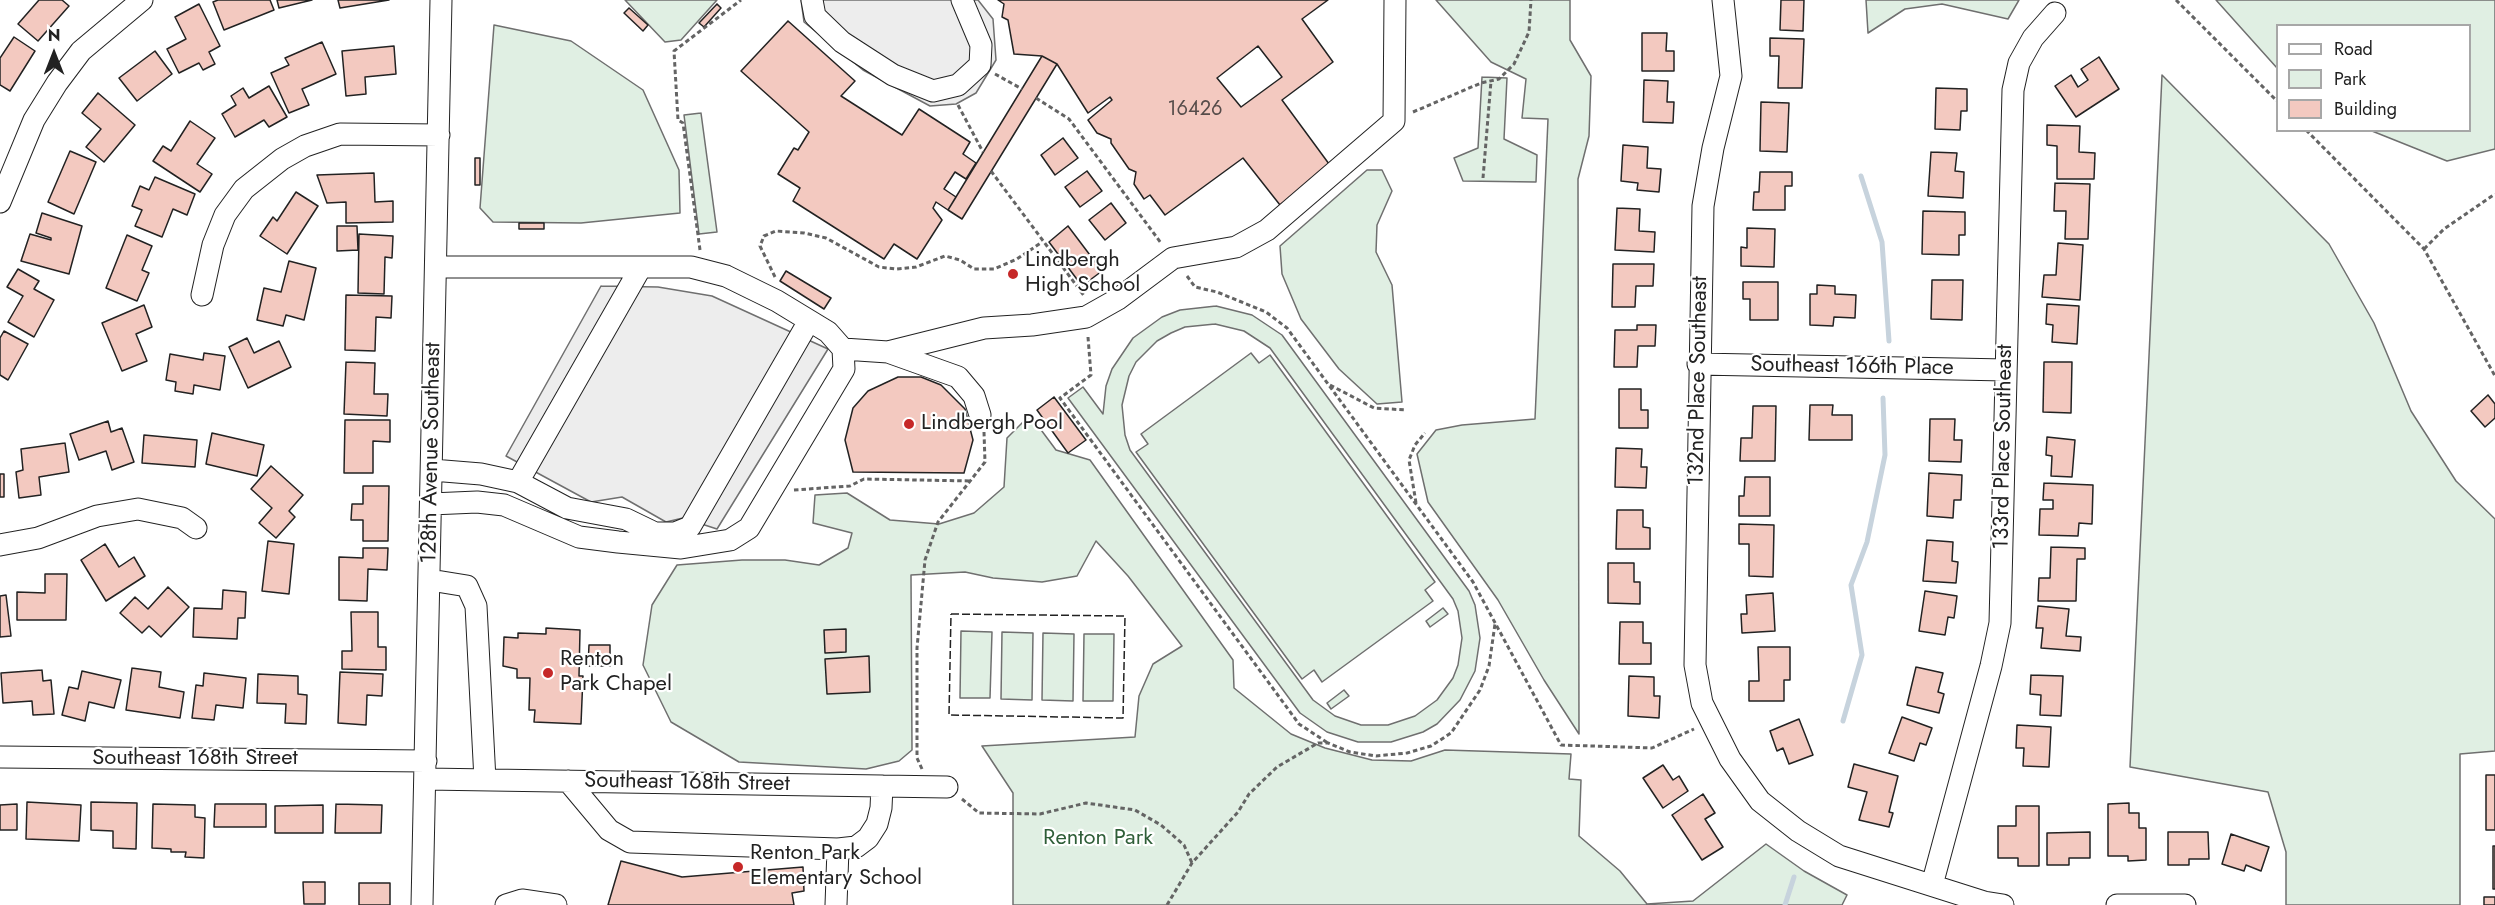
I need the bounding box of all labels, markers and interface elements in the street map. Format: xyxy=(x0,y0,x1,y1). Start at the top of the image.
north arrow xyxy=(24,24,84,84)
text: N xyxy=(48,24,60,47)
legend xyxy=(2276,24,2471,132)
text: Road xyxy=(2334,36,2373,62)
text: Park xyxy=(2334,66,2366,92)
text: Building xyxy=(2334,96,2397,122)
house number: 16426 xyxy=(1167,98,1223,122)
place label: Lindbergh High School xyxy=(1025,248,1140,300)
marker: Lindbergh High School xyxy=(1006,267,1020,281)
street label: 132nd Place Southeast xyxy=(1684,276,1714,486)
street label: 128th Avenue Southeast xyxy=(417,342,447,564)
street label: 133rd Place Southeast xyxy=(1989,344,2019,550)
street label: Southeast 166th Place xyxy=(1750,352,1954,382)
place label: Lindbergh Pool xyxy=(921,411,1063,437)
marker: Lindbergh Pool xyxy=(902,417,916,431)
place label: Renton Park Chapel xyxy=(560,647,672,698)
marker: Renton Park Chapel xyxy=(541,666,555,680)
street label: Southeast 168th Street xyxy=(92,746,298,772)
street label: Southeast 168th Street xyxy=(584,768,790,798)
park label: Renton Park xyxy=(1043,826,1153,852)
place label: Renton Park Elementary School xyxy=(750,841,922,892)
marker: Renton Park Elementary School xyxy=(731,860,745,874)

